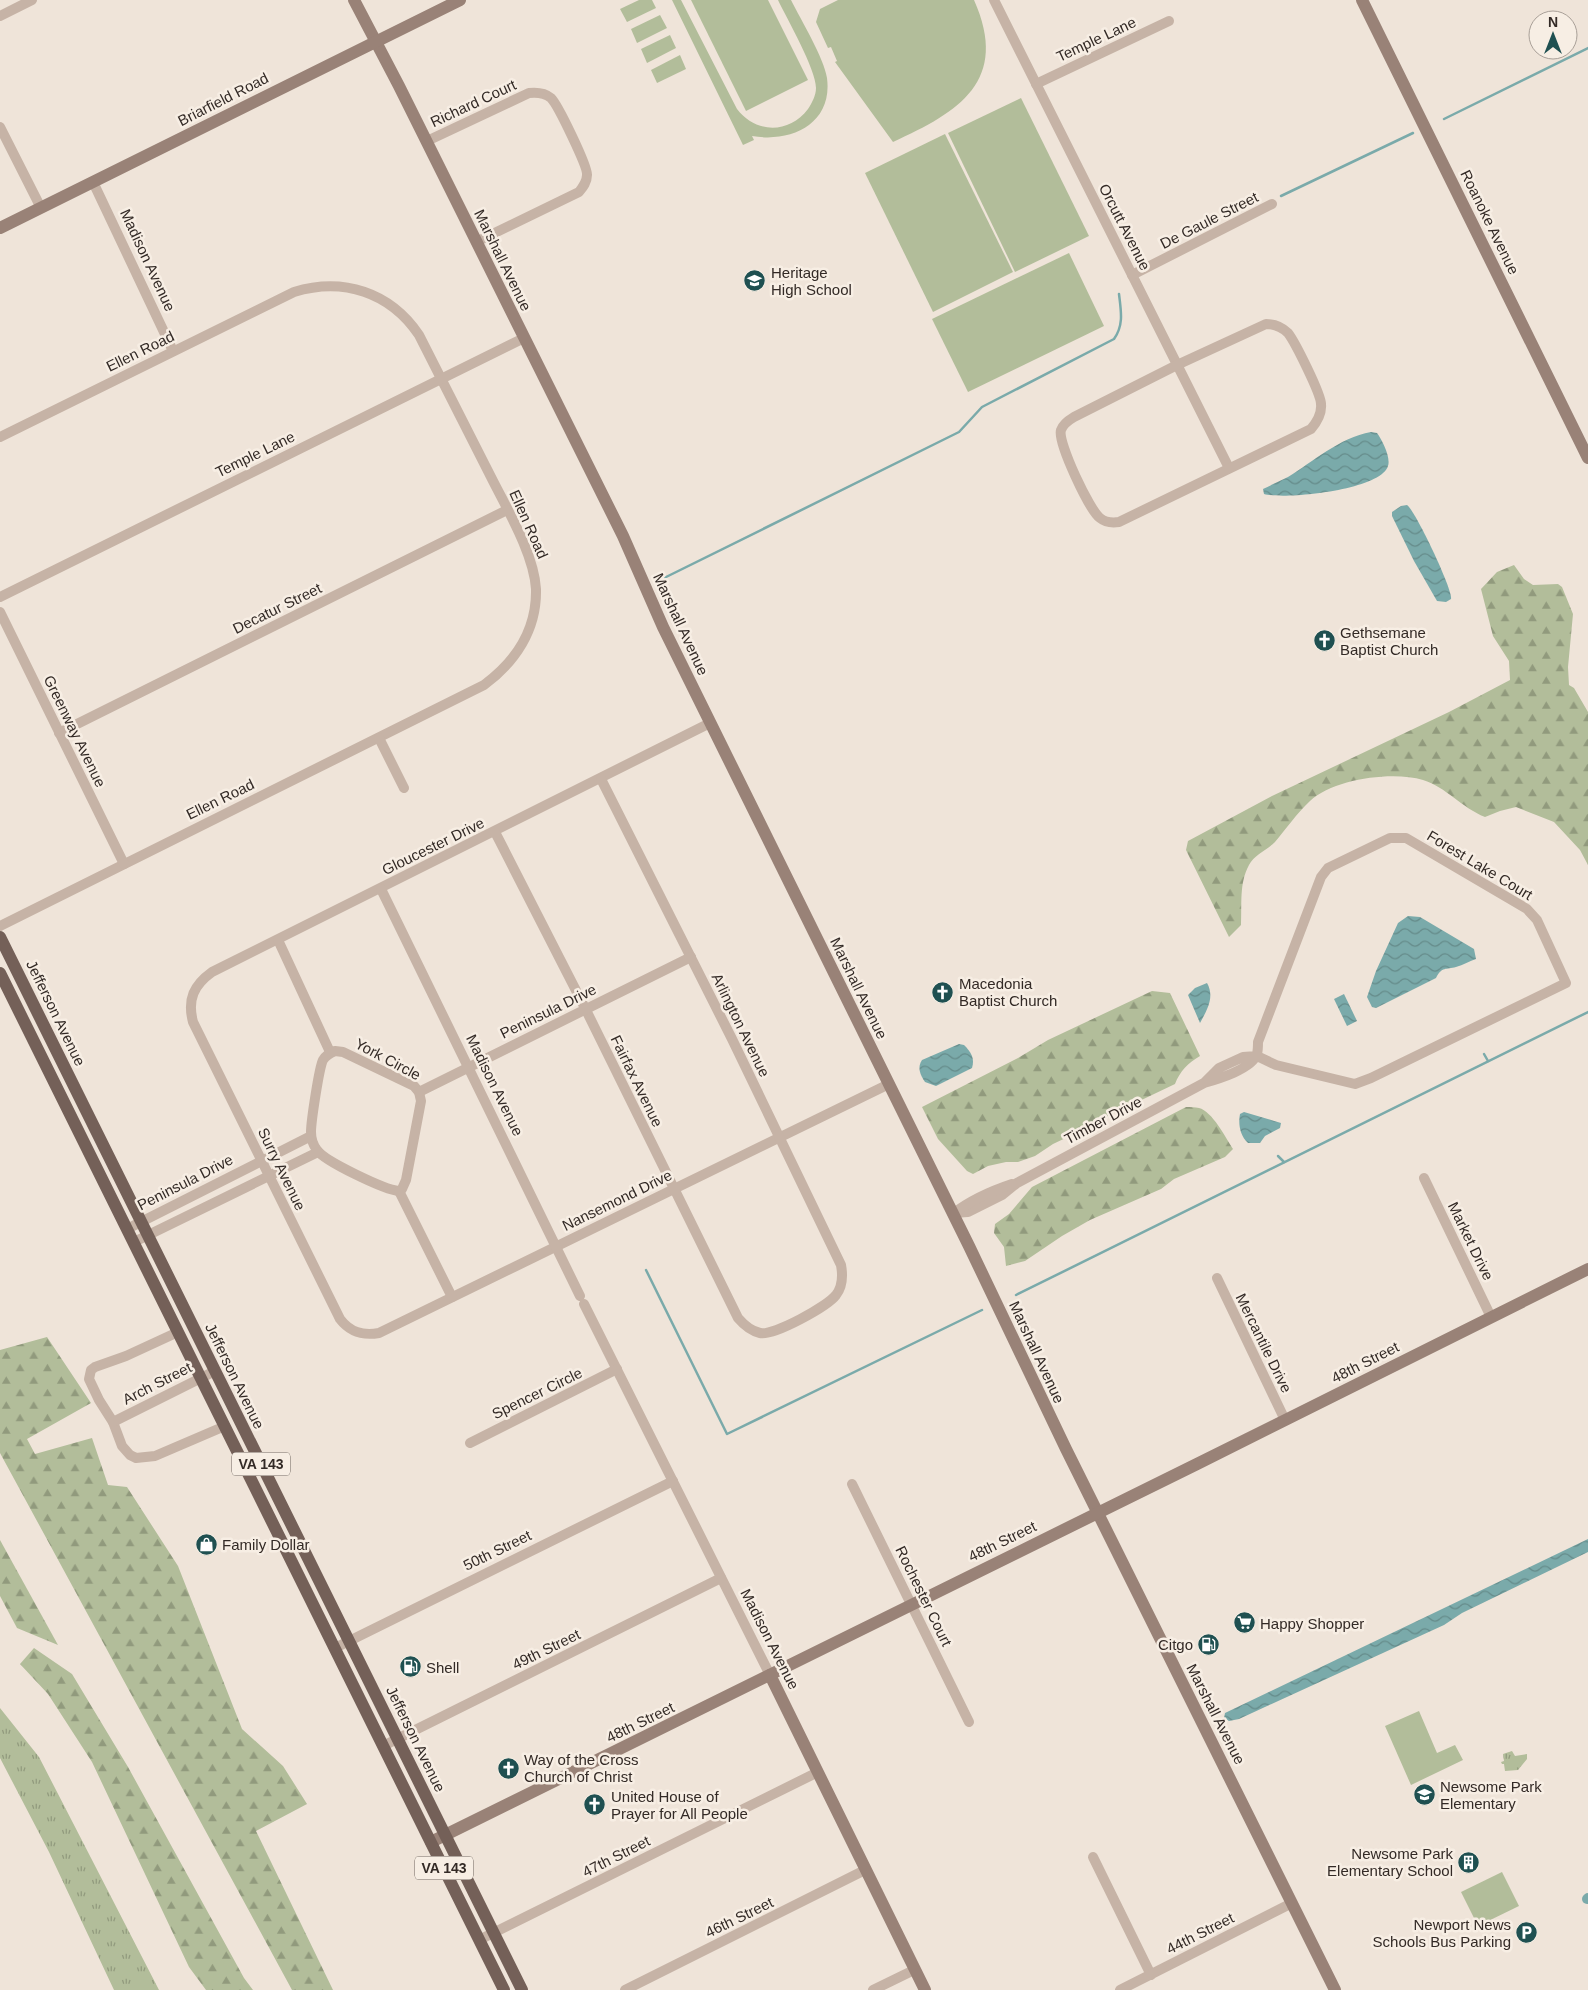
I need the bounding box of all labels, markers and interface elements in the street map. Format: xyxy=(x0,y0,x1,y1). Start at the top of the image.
north arrow xyxy=(1528,10,1578,60)
street label: Temple Lane xyxy=(1053,13,1139,65)
text: N xyxy=(1548,14,1558,30)
street label: Briarfield Road xyxy=(175,69,271,129)
street label: Richard Court xyxy=(427,75,519,130)
street label: Roanoke Avenue xyxy=(1457,167,1523,277)
street label: Orcutt Avenue xyxy=(1096,181,1154,273)
street label: De Gaule Street xyxy=(1157,188,1262,252)
street label: Madison Avenue xyxy=(117,206,179,314)
street label: Marshall Avenue xyxy=(471,207,535,313)
place label: Heritage High School xyxy=(771,264,852,298)
school or university icon: Heritage High School xyxy=(743,269,767,293)
street label: Ellen Road xyxy=(103,327,177,375)
street label: Temple Lane xyxy=(213,428,297,480)
street label: Ellen Road xyxy=(506,487,552,561)
street label: Marshall Avenue xyxy=(650,570,712,678)
street label: Decatur Street xyxy=(230,579,325,637)
place label: Gethsemane Baptist Church xyxy=(1340,624,1438,658)
church icon: Gethsemane Baptist Church xyxy=(1312,629,1336,653)
street label: Greenway Avenue xyxy=(41,672,109,790)
street label: Ellen Road xyxy=(183,775,257,823)
street label: Gloucester Drive xyxy=(379,814,487,878)
street label: Forest Lake Court xyxy=(1424,827,1537,904)
street label: Marshall Avenue xyxy=(827,935,891,1041)
street label: Jefferson Avenue xyxy=(23,957,89,1069)
street label: Arlington Avenue xyxy=(709,970,773,1080)
place label: Macedonia Baptist Church xyxy=(959,975,1057,1009)
street label: Peninsula Drive xyxy=(497,980,599,1042)
church icon: Macedonia Baptist Church xyxy=(931,980,955,1004)
street label: Madison Avenue xyxy=(463,1032,527,1138)
street label: Fairfax Avenue xyxy=(607,1032,667,1130)
street label: York Circle xyxy=(352,1035,424,1083)
street label: Timber Drive xyxy=(1061,1092,1145,1148)
street label: Surry Avenue xyxy=(255,1125,309,1213)
street label: Peninsula Drive xyxy=(134,1151,236,1213)
street label: Nansemond Drive xyxy=(559,1166,675,1234)
street label: Market Drive xyxy=(1445,1199,1497,1283)
street label: Mercantile Drive xyxy=(1233,1291,1295,1395)
street label: Marshall Avenue xyxy=(1006,1298,1068,1406)
street label: Jefferson Avenue xyxy=(202,1320,268,1432)
street label: 48th Street xyxy=(1328,1337,1402,1386)
street label: Arch Street xyxy=(120,1358,195,1408)
street label: Spencer Circle xyxy=(489,1364,585,1422)
road number: VA 143 xyxy=(232,1452,290,1476)
street label: 48th Street xyxy=(965,1517,1039,1565)
street label: 50th Street xyxy=(460,1526,534,1574)
shop icon: Family Dollar xyxy=(194,1532,218,1556)
place label: Family Dollar xyxy=(222,1536,310,1553)
street label: Rochester Court xyxy=(892,1543,956,1650)
street label: Madison Avenue xyxy=(737,1586,803,1692)
supermarket icon: Happy Shopper xyxy=(1232,1611,1256,1635)
place label: Happy Shopper xyxy=(1260,1615,1364,1632)
street label: 49th Street xyxy=(509,1625,583,1673)
fuel station icon: Citgo xyxy=(1197,1632,1221,1656)
place label: Citgo xyxy=(1158,1636,1193,1653)
fuel station icon: Shell xyxy=(398,1655,422,1679)
place label: Shell xyxy=(426,1659,459,1676)
street label: Marshall Avenue xyxy=(1183,1661,1249,1767)
street label: Jefferson Avenue xyxy=(383,1683,449,1795)
street label: 48th Street xyxy=(603,1698,677,1746)
place label: Way of the Cross Church of Christ xyxy=(524,1751,638,1785)
church icon: Way of the Cross Church of Christ xyxy=(496,1756,520,1780)
place label: Newsome Park Elementary xyxy=(1440,1778,1542,1812)
school or university icon: Newsome Park Elementary xyxy=(1412,1783,1436,1807)
place label: United House of Prayer for All People xyxy=(611,1788,748,1822)
church icon: United House of Prayer for All People xyxy=(583,1793,607,1817)
street label: 47th Street xyxy=(579,1831,653,1880)
place label: Newsome Park Elementary School xyxy=(1327,1845,1453,1879)
building icon: Newsome Park Elementary School xyxy=(1457,1850,1481,1874)
road number: VA 143 xyxy=(415,1856,473,1880)
street label: 46th Street xyxy=(702,1893,776,1941)
street label: 44th Street xyxy=(1163,1908,1237,1957)
place label: Newport News Schools Bus Parking xyxy=(1373,1916,1511,1950)
parking icon: Newport News Schools Bus Parking xyxy=(1515,1921,1539,1945)

